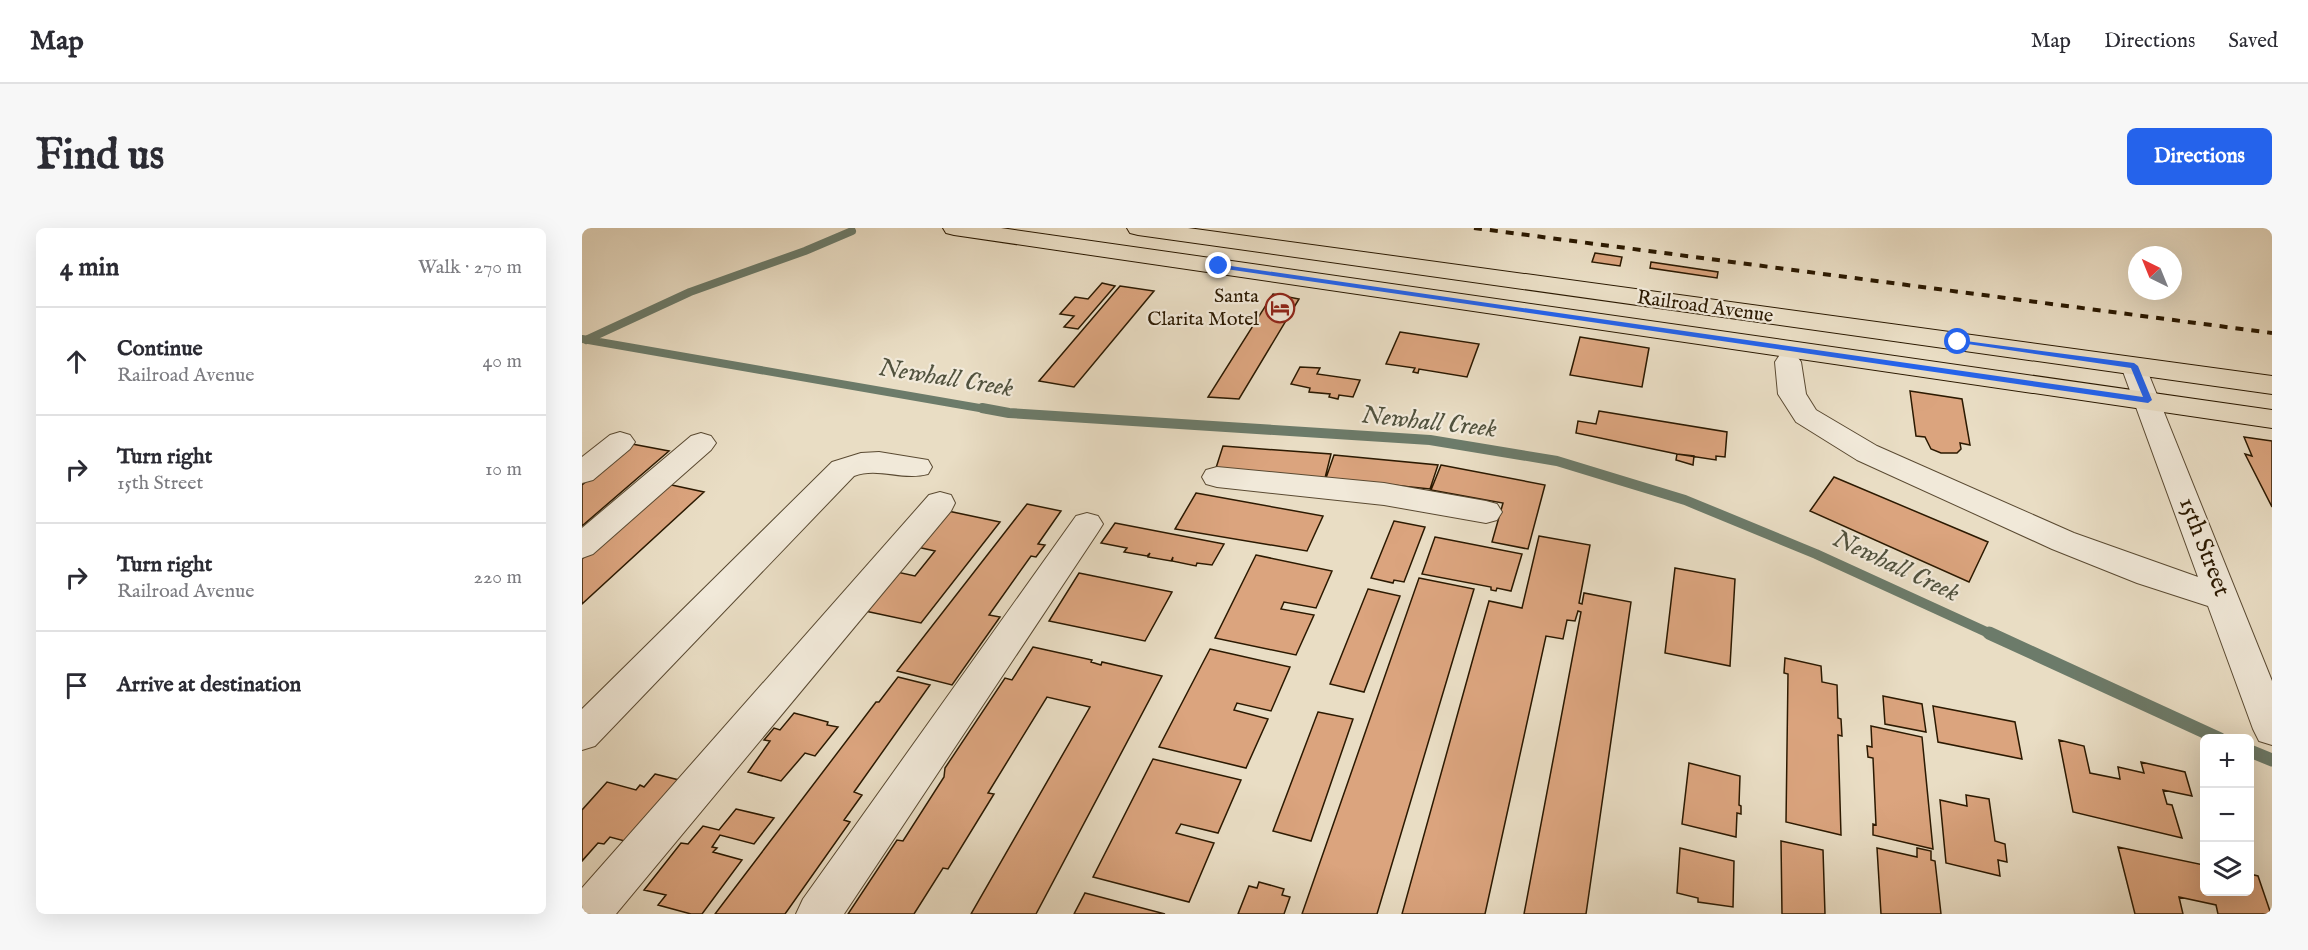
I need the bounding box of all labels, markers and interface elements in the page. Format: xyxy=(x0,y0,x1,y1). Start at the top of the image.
text: Map xyxy=(30,24,84,59)
text: Map xyxy=(2031,28,2071,55)
text: Directions xyxy=(2104,28,2195,55)
text: Saved xyxy=(2228,28,2278,55)
button: Directions xyxy=(2127,128,2272,185)
text: Find us xyxy=(36,130,164,183)
north arrow xyxy=(2128,246,2182,300)
text: 4 min xyxy=(60,251,119,284)
route end xyxy=(1205,252,1231,278)
text: Walk · 270 m xyxy=(418,255,522,280)
place label: Santa Clarita Motel xyxy=(1147,284,1260,332)
street label: Railroad Avenue xyxy=(1635,285,1775,329)
hotel icon: Santa Clarita Motel xyxy=(1264,292,1296,324)
route start xyxy=(1944,328,1970,354)
text: Continue xyxy=(117,335,203,363)
icon: ahead xyxy=(60,345,93,378)
text: 40 m xyxy=(483,349,522,374)
water label: Newhall Creek xyxy=(876,351,1016,405)
text: Railroad Avenue xyxy=(117,363,255,388)
water label: Newhall Creek xyxy=(1360,398,1499,446)
text: Turn right xyxy=(117,443,212,471)
icon: right xyxy=(60,453,93,486)
text: 10 m xyxy=(485,457,522,482)
text: 15th Street xyxy=(117,471,203,496)
street label: 15th Street xyxy=(2171,493,2237,601)
water label: Newhall Creek xyxy=(1827,522,1965,610)
text: Turn right xyxy=(117,551,212,579)
icon: right xyxy=(60,561,93,594)
text: 220 m xyxy=(474,565,522,590)
text: Railroad Avenue xyxy=(117,579,255,604)
icon: arrive xyxy=(60,669,93,702)
text: Arrive at destination xyxy=(117,671,301,699)
map controls xyxy=(2200,734,2254,896)
button: + xyxy=(2200,734,2254,788)
button: − xyxy=(2200,788,2254,842)
button: layers xyxy=(2200,842,2254,896)

